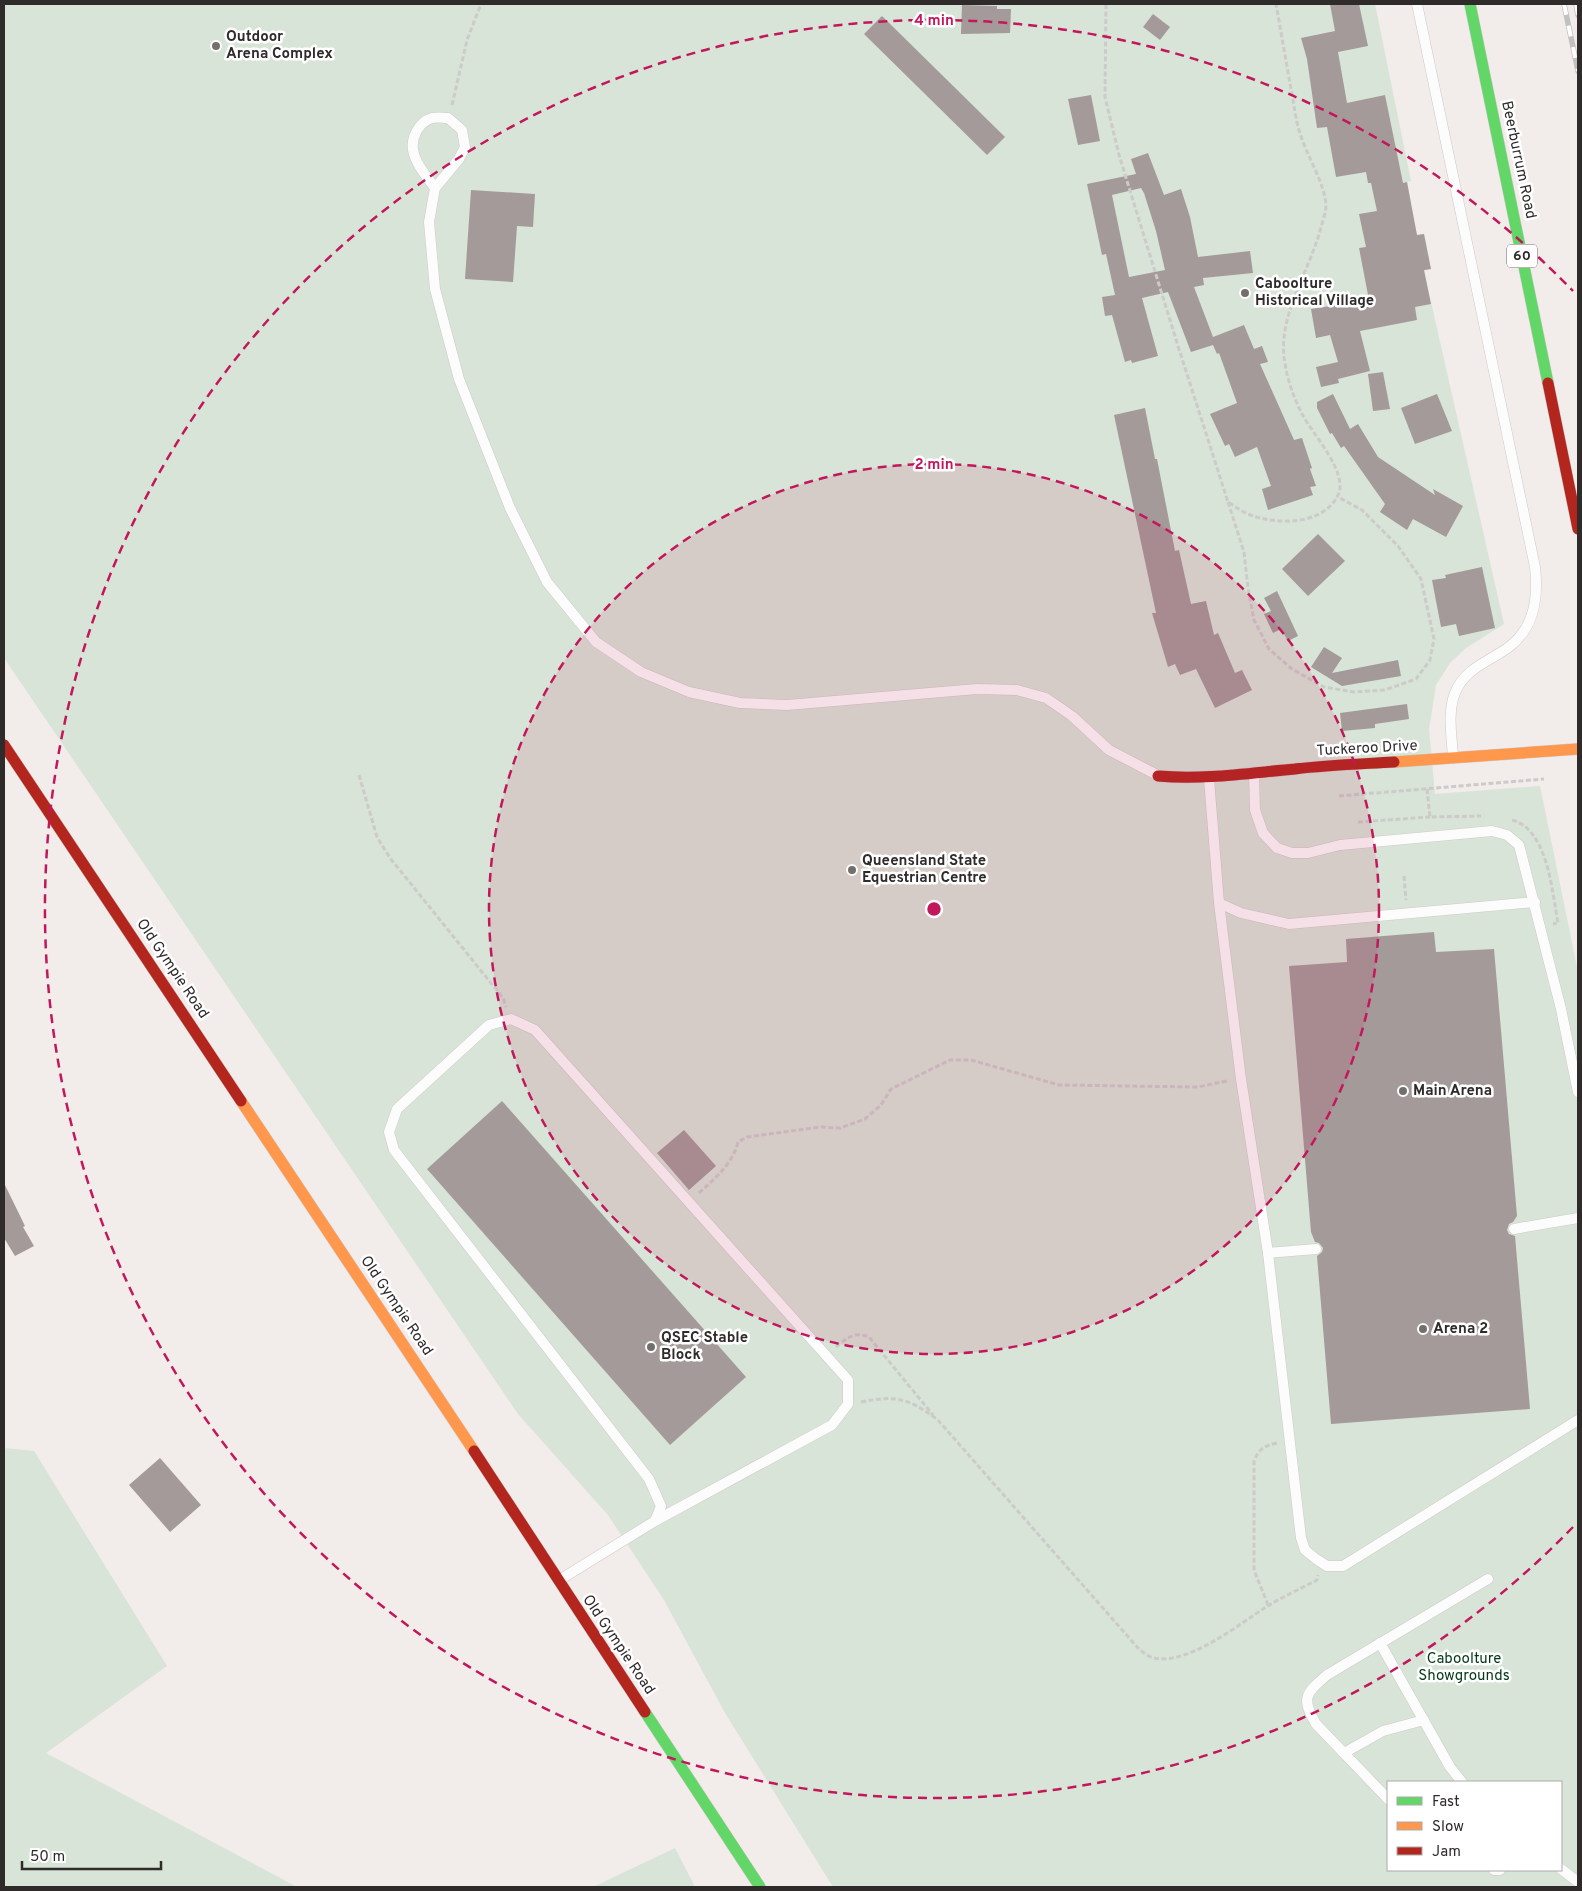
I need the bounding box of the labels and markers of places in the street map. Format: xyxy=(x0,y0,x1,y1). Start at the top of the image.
place label: Outdoor Arena Complex xyxy=(226,28,333,64)
marker: Outdoor Arena Complex xyxy=(210,40,222,52)
place label: Caboolture Historical Village xyxy=(1255,275,1374,311)
marker: Caboolture Historical Village xyxy=(1239,287,1251,299)
place label: Queensland State Equestrian Centre xyxy=(862,852,986,888)
marker: Queensland State Equestrian Centre xyxy=(846,864,858,876)
centre of rings xyxy=(925,900,943,918)
place label: Main Arena xyxy=(1413,1082,1492,1101)
marker: Main Arena xyxy=(1397,1085,1409,1097)
place label: Arena 2 xyxy=(1433,1320,1488,1339)
marker: Arena 2 xyxy=(1417,1323,1429,1335)
place label: QSEC Stable Block xyxy=(661,1329,748,1365)
marker: QSEC Stable Block xyxy=(645,1341,657,1353)

